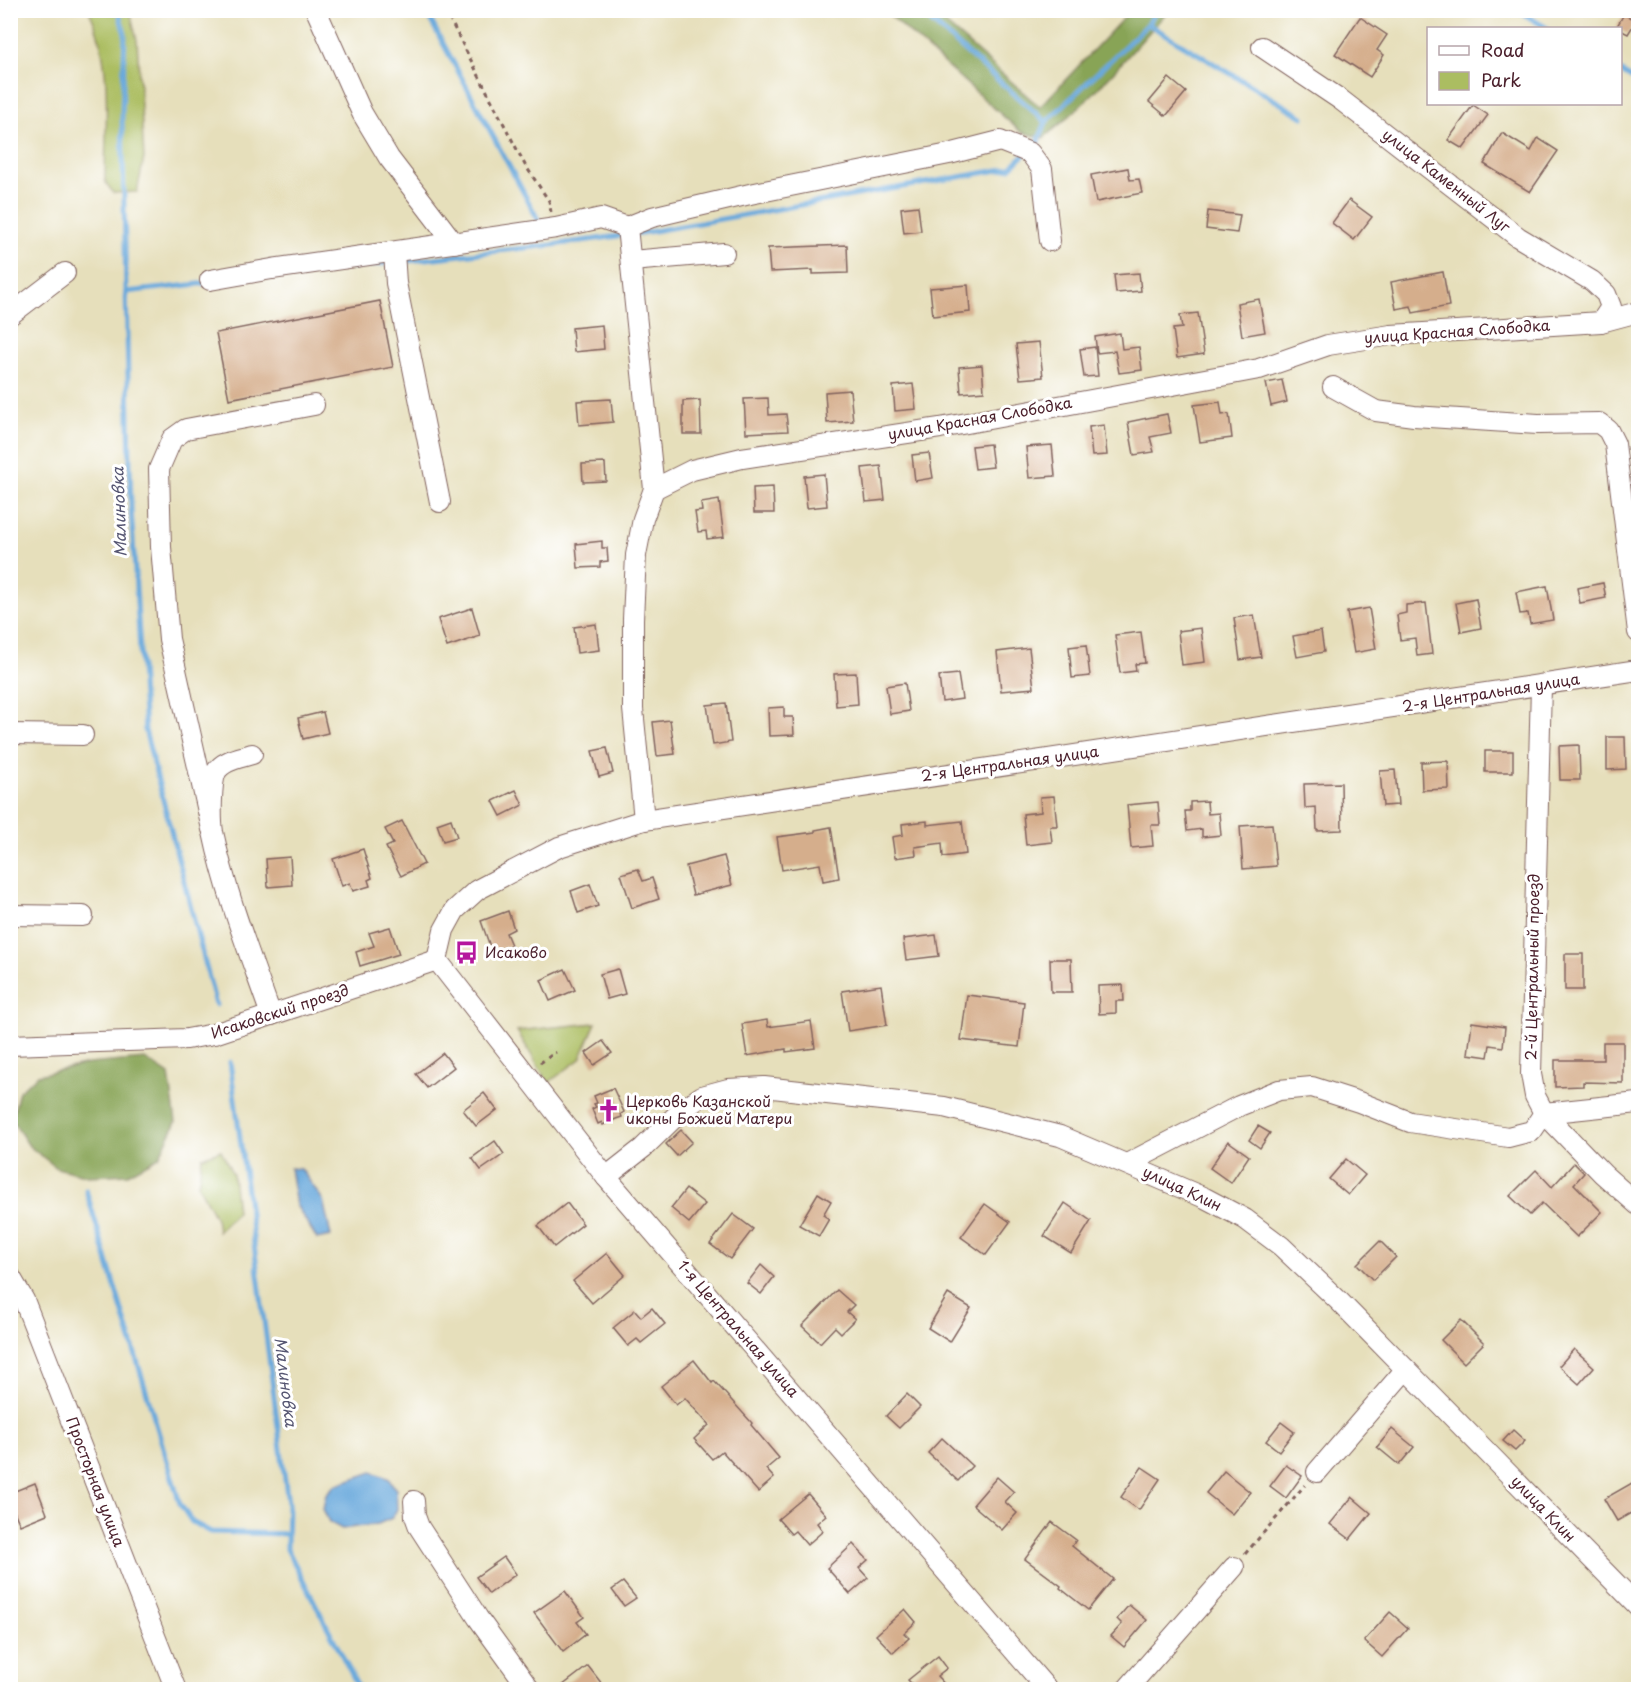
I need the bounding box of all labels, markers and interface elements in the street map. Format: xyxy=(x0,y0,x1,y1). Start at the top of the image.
legend xyxy=(1427,27,1622,105)
text: Road xyxy=(1481,36,1525,63)
text: Park xyxy=(1481,66,1521,93)
street label: улица Каменный Луг xyxy=(1378,122,1516,237)
street label: улица Красная Слободка xyxy=(1363,312,1551,348)
street label: улица Красная Слободка xyxy=(886,390,1074,445)
water label: Малиновка xyxy=(104,465,132,558)
street label: 2-я Центральная улица xyxy=(1400,666,1582,717)
street label: 2-я Центральная улица xyxy=(919,739,1101,786)
street label: 2-й Центральный проезд xyxy=(1518,873,1545,1061)
bus stop icon: Исаково xyxy=(454,940,480,966)
place label: Исаково xyxy=(485,940,547,963)
street label: Исаковский проезд xyxy=(207,977,352,1044)
place label: Церковь Казанской иконы Божией Матери xyxy=(626,1089,792,1129)
church icon: Церковь Казанской иконы Божией Матери xyxy=(595,1098,621,1124)
street label: улица Клин xyxy=(1139,1159,1226,1216)
street label: 1-я Центральная улица xyxy=(673,1254,806,1402)
water label: Малиновка xyxy=(270,1336,305,1429)
street label: Просторная улица xyxy=(61,1413,132,1550)
street label: улица Клин xyxy=(1506,1469,1582,1546)

